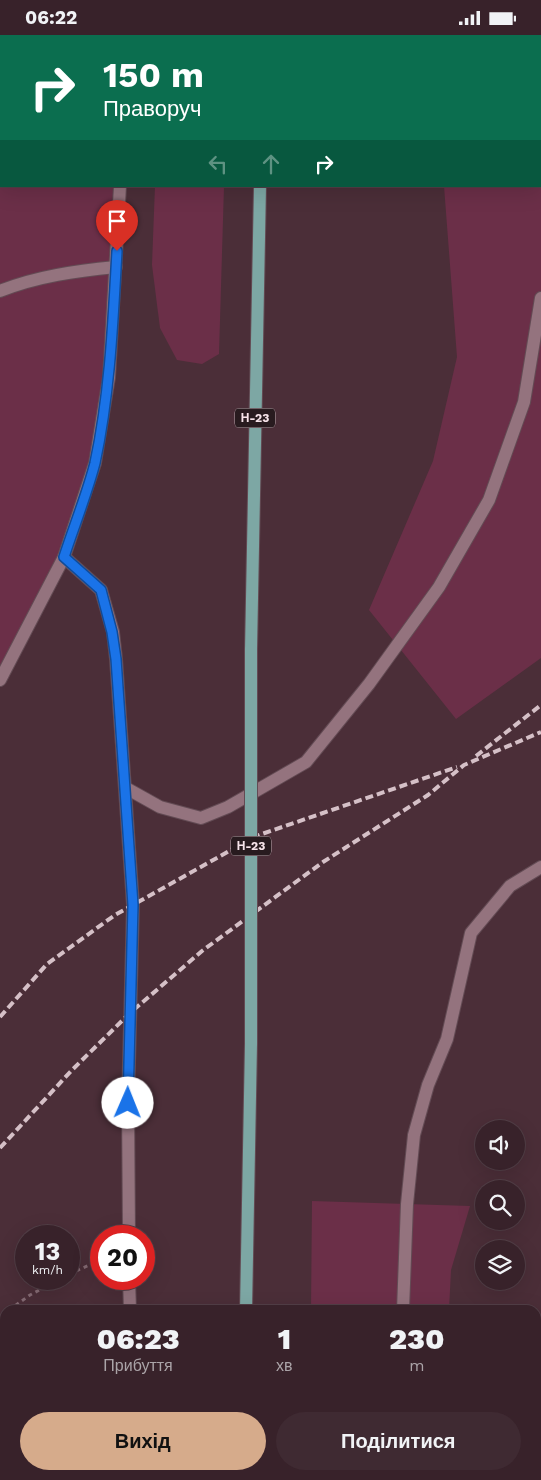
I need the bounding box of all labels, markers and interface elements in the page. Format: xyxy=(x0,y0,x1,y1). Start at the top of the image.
text: 06:22 xyxy=(25,6,77,29)
text: 150 m xyxy=(103,54,204,96)
icon: right xyxy=(20,55,85,120)
text: Праворуч xyxy=(103,96,201,121)
icon: left xyxy=(204,150,232,178)
icon: ahead xyxy=(257,150,285,178)
icon: right xyxy=(310,150,338,178)
pin xyxy=(96,200,138,251)
icon: arrive xyxy=(103,207,131,235)
road number: Н-23 xyxy=(235,408,275,427)
road number: Н-23 xyxy=(231,836,271,855)
position arrow xyxy=(101,1076,153,1128)
map controls xyxy=(475,1120,525,1290)
button: sound xyxy=(475,1120,525,1170)
button: search xyxy=(475,1180,525,1230)
speed limit sign: 20 xyxy=(90,1225,155,1290)
text: 13 xyxy=(35,1237,60,1266)
button: layers xyxy=(475,1240,525,1290)
text: km/h xyxy=(32,1263,63,1277)
text: 06:23 xyxy=(96,1321,180,1356)
text: 1 xyxy=(278,1321,291,1356)
text: 230 xyxy=(389,1321,445,1356)
text: Прибуття xyxy=(103,1356,173,1375)
text: хв xyxy=(276,1356,293,1375)
text: m xyxy=(409,1356,424,1375)
button: Вихід xyxy=(20,1412,266,1470)
button: Поділитися xyxy=(276,1412,521,1470)

